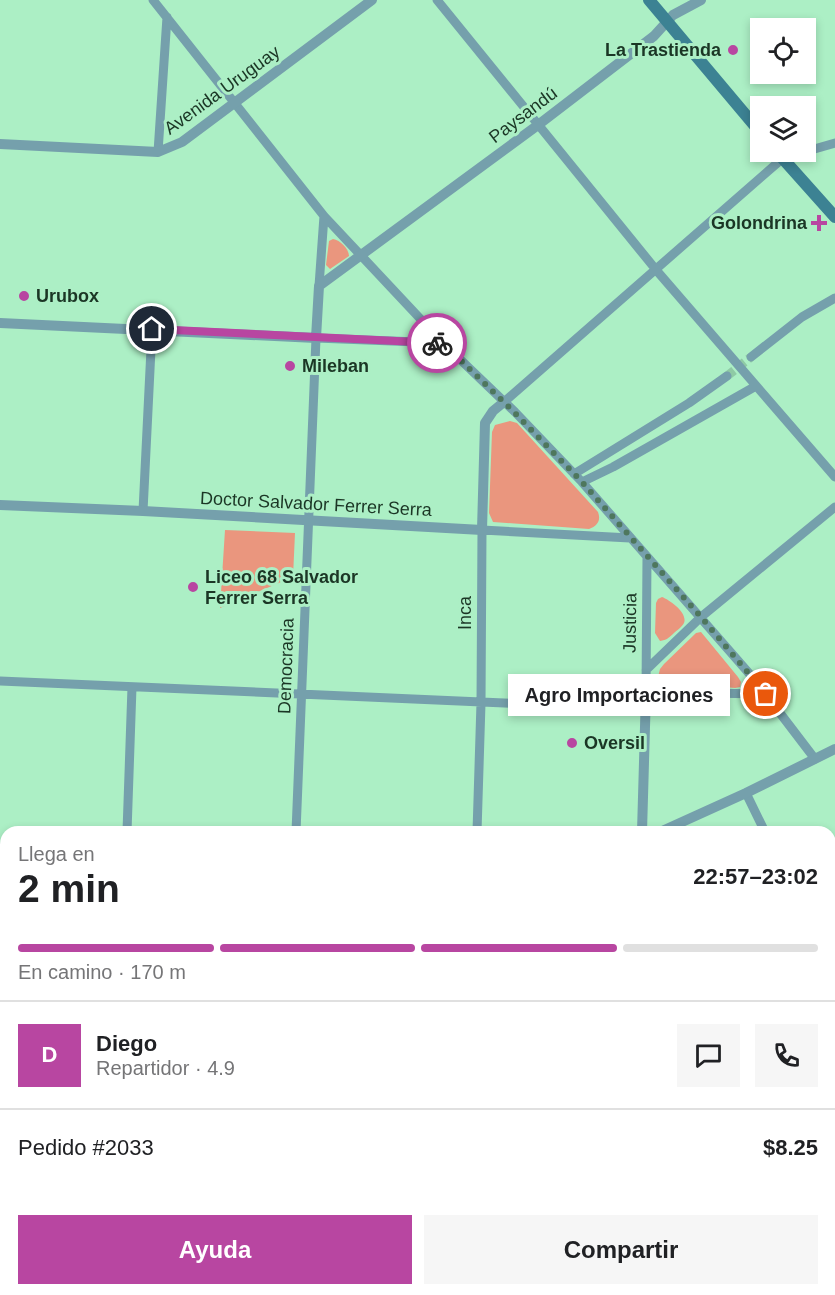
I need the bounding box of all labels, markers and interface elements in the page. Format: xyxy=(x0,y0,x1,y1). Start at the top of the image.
map controls xyxy=(750,18,816,162)
button: locate xyxy=(750,18,816,84)
place label: La Trastienda xyxy=(605,40,722,60)
street label: Avenida Uruguay xyxy=(160,41,284,139)
marker: La Trastienda xyxy=(726,43,740,57)
street label: Paysandú xyxy=(485,83,561,147)
button: layers xyxy=(750,96,816,162)
place label: Golondrina xyxy=(711,213,808,233)
marker: Golondrina xyxy=(812,216,826,230)
place label: Urubox xyxy=(36,286,99,306)
marker: Urubox xyxy=(17,289,31,303)
pin xyxy=(126,303,177,354)
icon: home xyxy=(135,312,168,345)
courier xyxy=(407,313,467,373)
icon: bike xyxy=(421,327,454,360)
place label: Mileban xyxy=(302,356,369,376)
marker: Mileban xyxy=(283,359,297,373)
street label: Doctor Salvador Ferrer Serra xyxy=(200,488,433,520)
place label: Liceo 68 Salvador Ferrer Serra xyxy=(205,567,358,608)
marker: Liceo 68 Salvador Ferrer Serra xyxy=(186,580,200,594)
street label: Justicia xyxy=(619,592,641,653)
street label: Inca xyxy=(455,595,475,630)
street label: Democracia xyxy=(274,617,298,714)
pin xyxy=(740,668,791,719)
callout: Agro Importaciones xyxy=(508,673,730,715)
icon: bag xyxy=(749,677,782,710)
text: Agro Importaciones xyxy=(525,684,713,706)
place label: Oversil xyxy=(584,733,645,753)
marker: Oversil xyxy=(565,736,579,750)
text: Llega en xyxy=(18,843,95,865)
text: 22:57–23:02 xyxy=(693,864,818,889)
text: 2 min xyxy=(18,867,120,910)
text: En camino · 170 m xyxy=(18,961,186,983)
button: chat xyxy=(677,1024,740,1087)
button: phone xyxy=(755,1024,818,1087)
text: Diego xyxy=(96,1031,157,1056)
text: D xyxy=(42,1042,57,1067)
text: Repartidor · 4.9 xyxy=(96,1057,235,1079)
text: Pedido #2033 xyxy=(18,1135,154,1160)
text: $8.25 xyxy=(763,1135,818,1160)
button: Ayuda xyxy=(18,1215,412,1284)
button: Compartir xyxy=(424,1215,818,1284)

